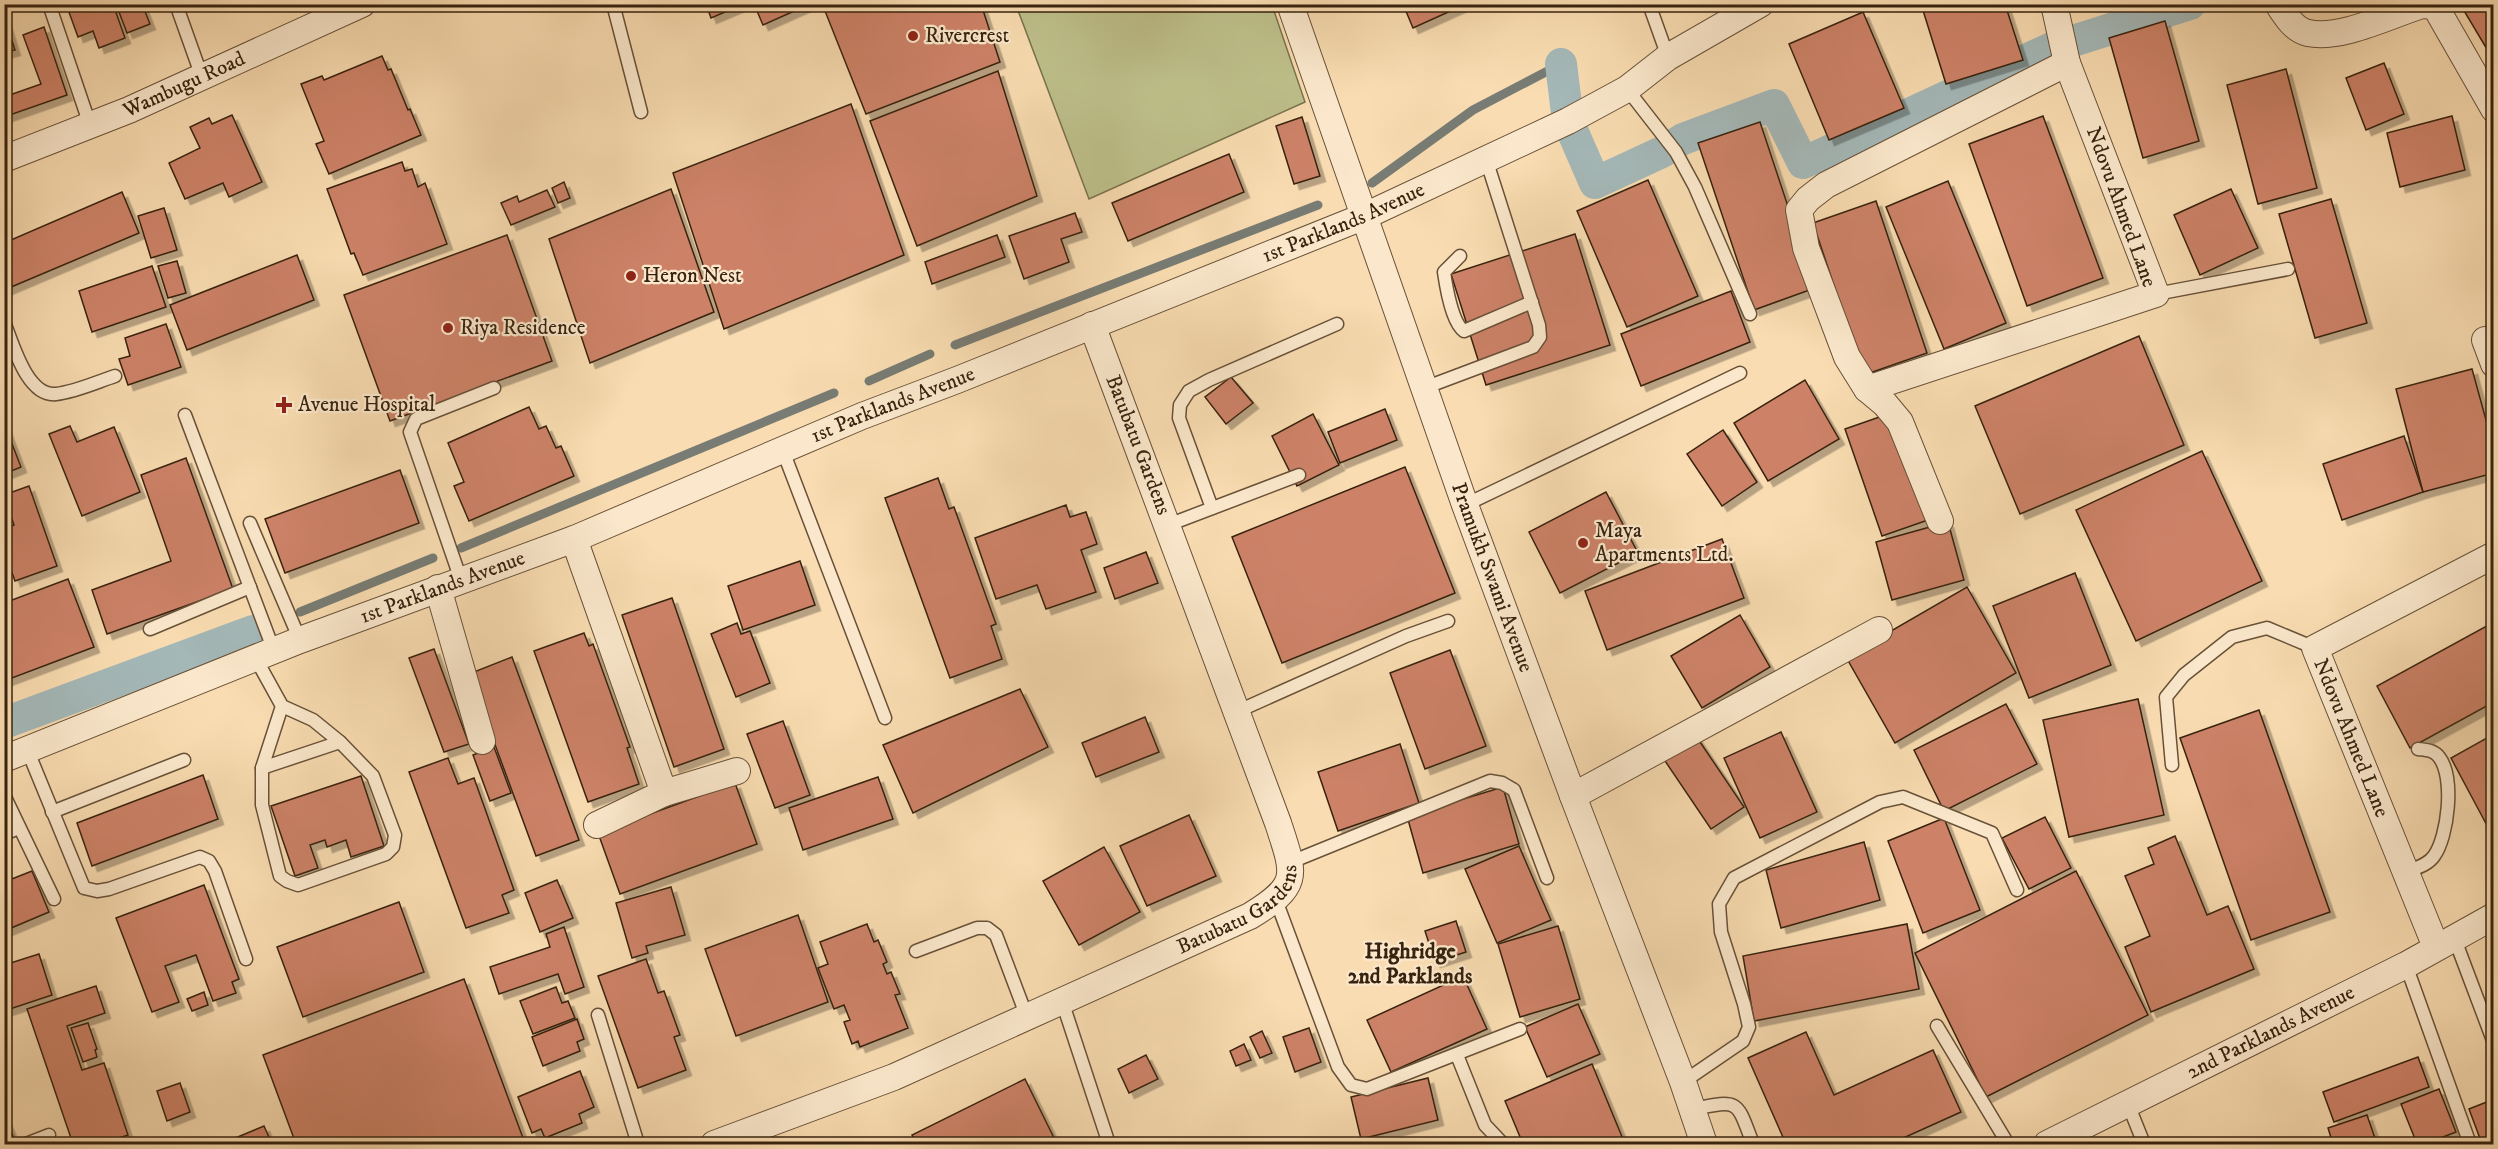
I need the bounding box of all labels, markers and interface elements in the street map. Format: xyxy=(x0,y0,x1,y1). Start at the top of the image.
place label: Rivercrest xyxy=(925,23,1010,49)
marker: Rivercrest xyxy=(906,29,920,43)
street label: Wambugu Road xyxy=(118,46,250,124)
street label: Ndovu Ahmed Lane xyxy=(2080,123,2162,291)
street label: 1st Parklands Avenue xyxy=(1259,177,1429,269)
place label: Heron Nest xyxy=(643,263,742,289)
marker: Heron Nest xyxy=(624,269,638,283)
place label: Riya Residence xyxy=(460,315,586,341)
marker: Riya Residence xyxy=(441,321,455,335)
street label: 1st Parklands Avenue xyxy=(807,361,979,449)
street label: Batubatu Gardens xyxy=(1099,371,1177,519)
place label: Avenue Hospital xyxy=(298,392,436,418)
marker: Avenue Hospital xyxy=(275,396,293,414)
street label: Pramukh Swami Avenue xyxy=(1445,479,1539,676)
place label: Maya Apartments Ltd. xyxy=(1595,518,1733,568)
marker: Maya Apartments Ltd. xyxy=(1576,536,1590,550)
street label: 1st Parklands Avenue xyxy=(356,545,529,630)
street label: Ndovu Ahmed Lane xyxy=(2307,655,2395,821)
street label: Batubatu Gardens xyxy=(1173,864,1303,960)
district label: Highridge 2nd Parklands xyxy=(1348,938,1473,990)
street label: 2nd Parklands Avenue xyxy=(2182,980,2359,1085)

